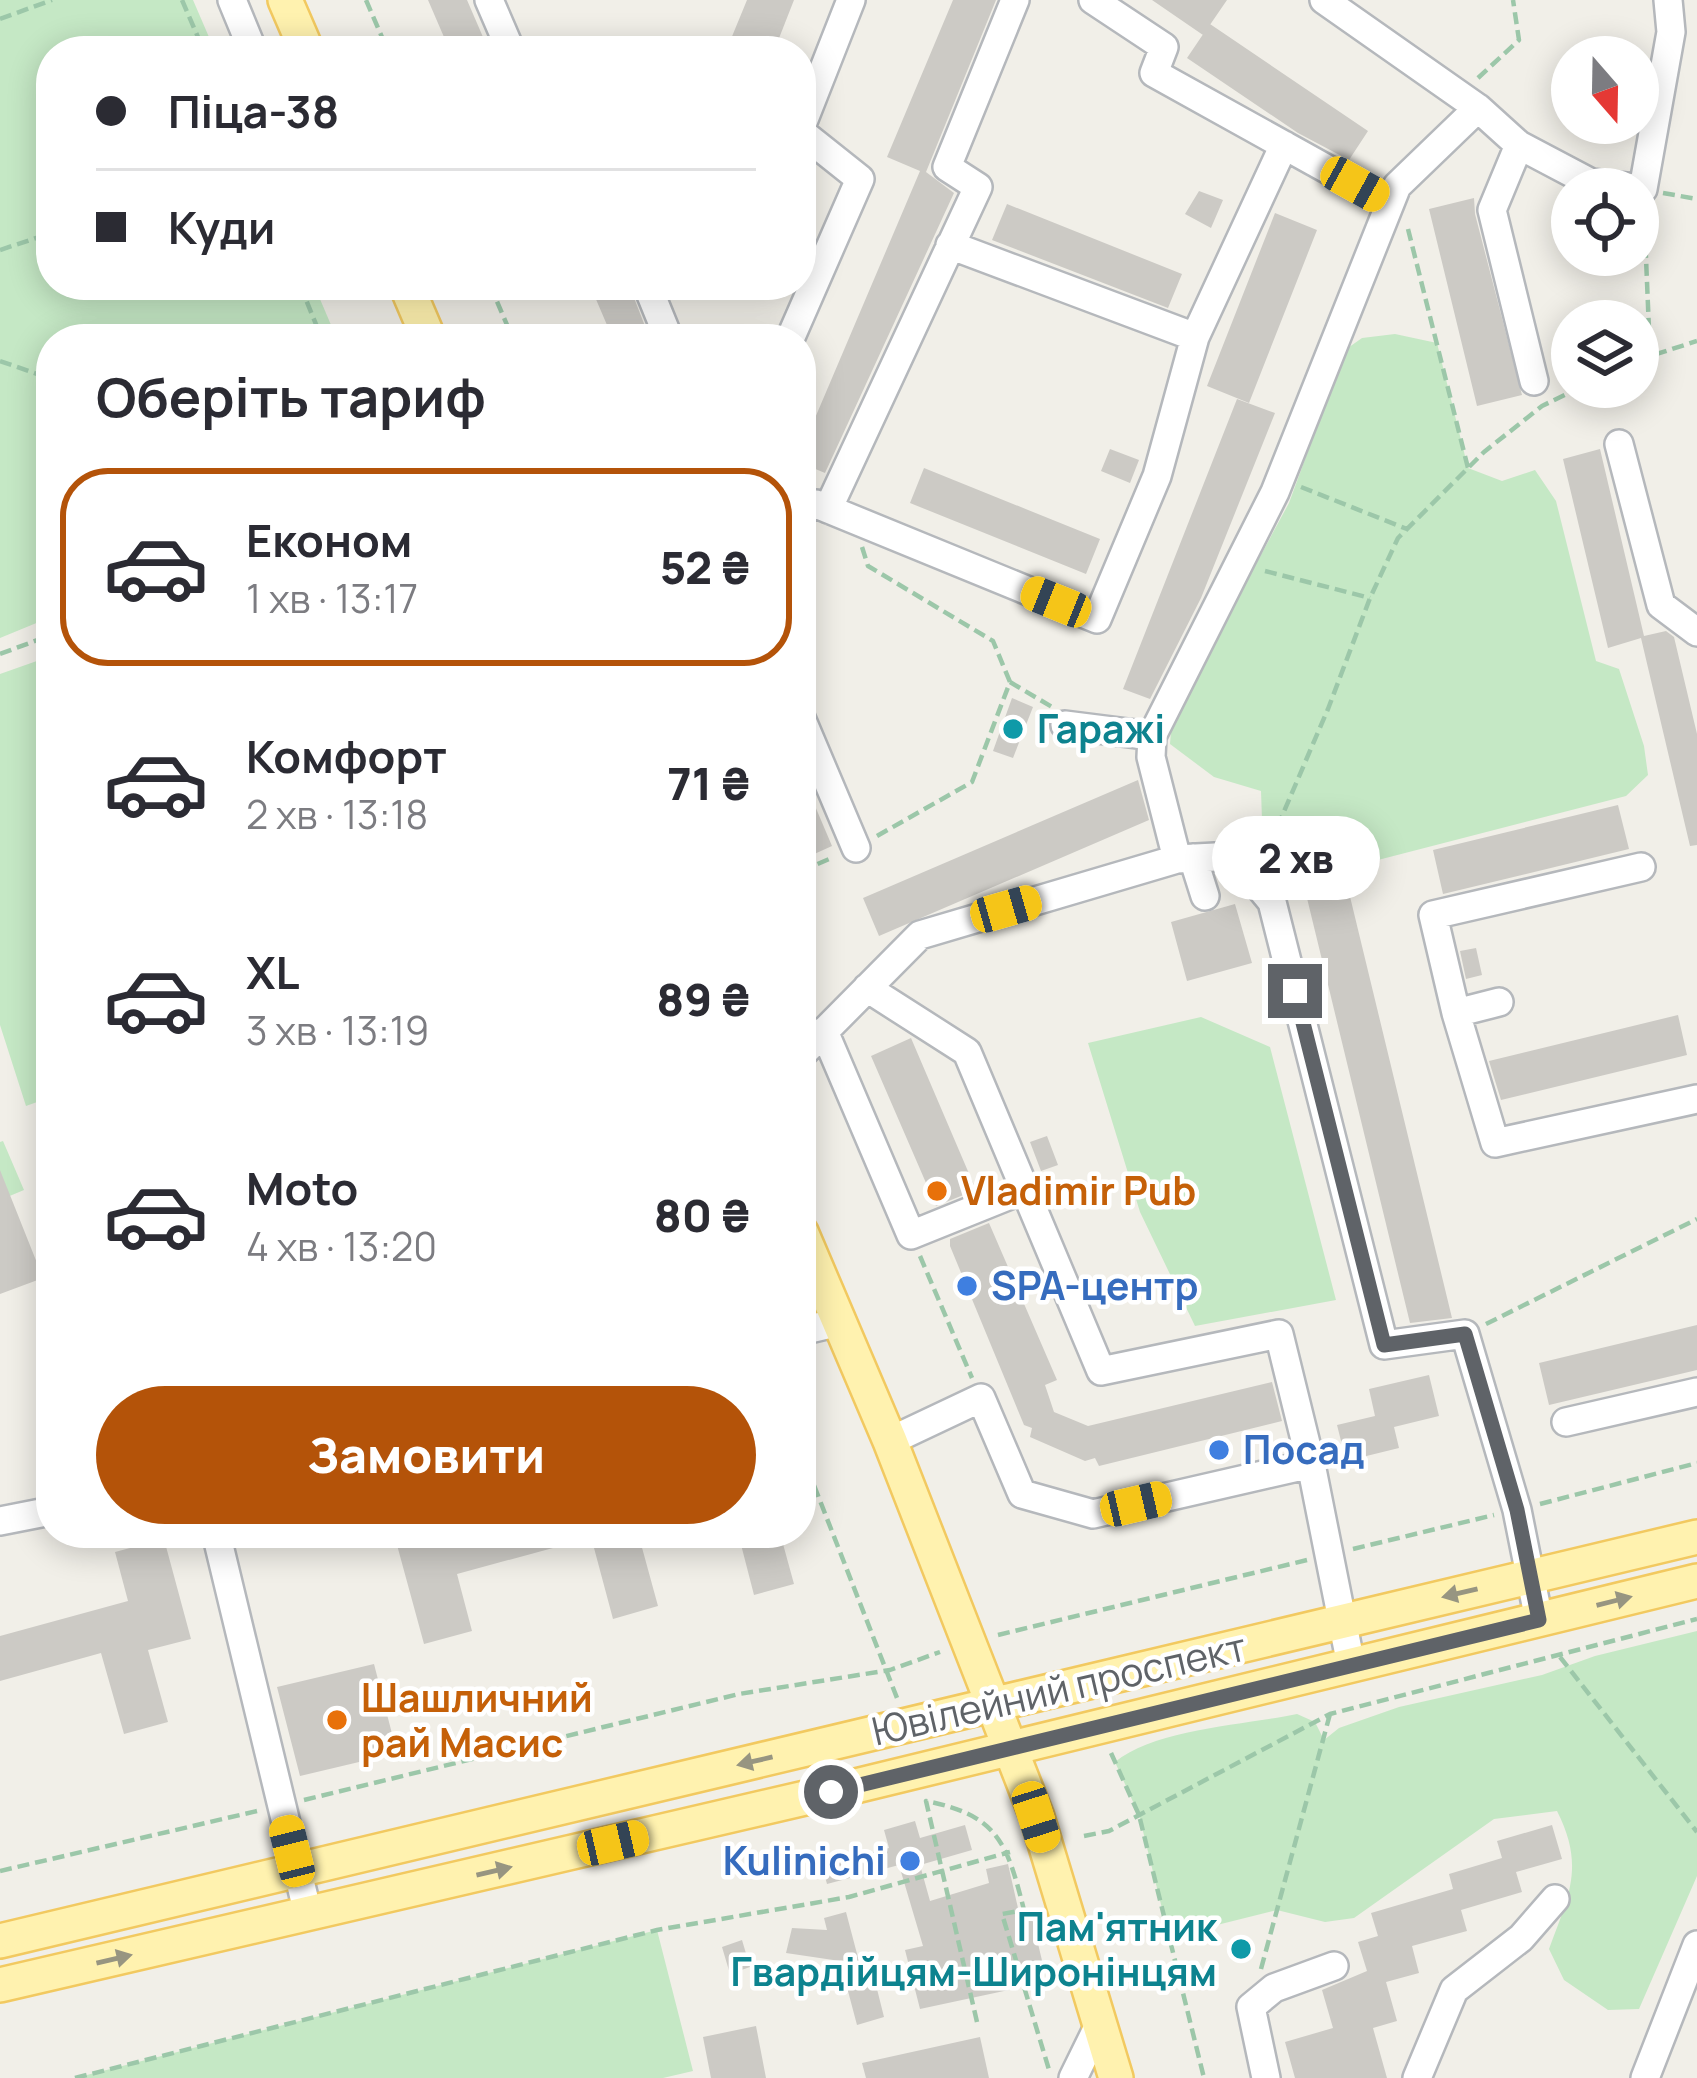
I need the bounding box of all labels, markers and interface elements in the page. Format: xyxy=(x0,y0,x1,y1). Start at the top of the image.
north arrow xyxy=(1551,36,1659,144)
map controls xyxy=(1551,36,1659,408)
text: Піца-38 xyxy=(168,80,339,142)
car xyxy=(1315,151,1395,217)
button: locate xyxy=(1551,168,1659,276)
text: Куди xyxy=(168,196,275,258)
button: layers xyxy=(1551,300,1659,408)
text: Оберіть тариф xyxy=(96,359,486,433)
text: Економ xyxy=(246,509,412,571)
icon: car xyxy=(102,513,210,621)
text: 52 ₴ xyxy=(660,536,750,598)
text: 1 хв · 13:17 xyxy=(246,571,418,625)
car xyxy=(1016,572,1096,632)
place label: Гаражі xyxy=(1037,701,1165,755)
marker: Гаражі xyxy=(1000,716,1026,742)
text: Комфорт xyxy=(246,725,447,787)
icon: car xyxy=(102,729,210,837)
text: 71 ₴ xyxy=(667,752,750,814)
text: 2 хв · 13:18 xyxy=(246,787,428,841)
callout: 2 хв xyxy=(1211,817,1379,901)
text: 2 хв xyxy=(1258,831,1334,885)
car xyxy=(966,882,1046,936)
text: XL xyxy=(246,941,300,1003)
icon: car xyxy=(102,945,210,1053)
route end xyxy=(1268,964,1322,1018)
text: 89 ₴ xyxy=(656,968,750,1030)
text: 3 хв · 13:19 xyxy=(246,1003,429,1057)
text: Moto xyxy=(246,1157,358,1219)
icon: car xyxy=(102,1161,210,1269)
place label: Vladimir Pub xyxy=(961,1163,1196,1217)
marker: Vladimir Pub xyxy=(924,1178,950,1204)
text: 80 ₴ xyxy=(654,1184,750,1246)
text: 4 хв · 13:20 xyxy=(246,1219,437,1273)
place label: SPA-центр xyxy=(991,1258,1199,1312)
marker: SPA-центр xyxy=(954,1273,980,1299)
button: Замовити xyxy=(96,1386,756,1524)
place label: Посад xyxy=(1243,1422,1365,1476)
marker: Посад xyxy=(1206,1437,1232,1463)
car xyxy=(1097,1478,1175,1530)
one-way arrow xyxy=(1442,1584,1479,1603)
one-way arrow xyxy=(1595,1591,1633,1610)
street label: Ювілейний проспект xyxy=(866,1619,1251,1757)
place label: Шашличний рай Масис xyxy=(361,1670,593,1769)
marker: Шашличний рай Масис xyxy=(324,1707,350,1733)
one-way arrow xyxy=(735,1753,773,1772)
route start xyxy=(804,1765,858,1819)
car xyxy=(1008,1777,1064,1857)
car xyxy=(266,1812,318,1890)
car xyxy=(574,1817,652,1869)
place label: Kulinichi xyxy=(723,1833,886,1887)
marker: Kulinichi xyxy=(897,1848,923,1874)
one-way arrow xyxy=(475,1860,513,1879)
place label: Пам'ятник Гвардійцям-Широнінцям xyxy=(731,1899,1218,1998)
marker: Пам'ятник Гвардійцям-Широнінцям xyxy=(1228,1936,1254,1962)
one-way arrow xyxy=(96,1949,133,1968)

